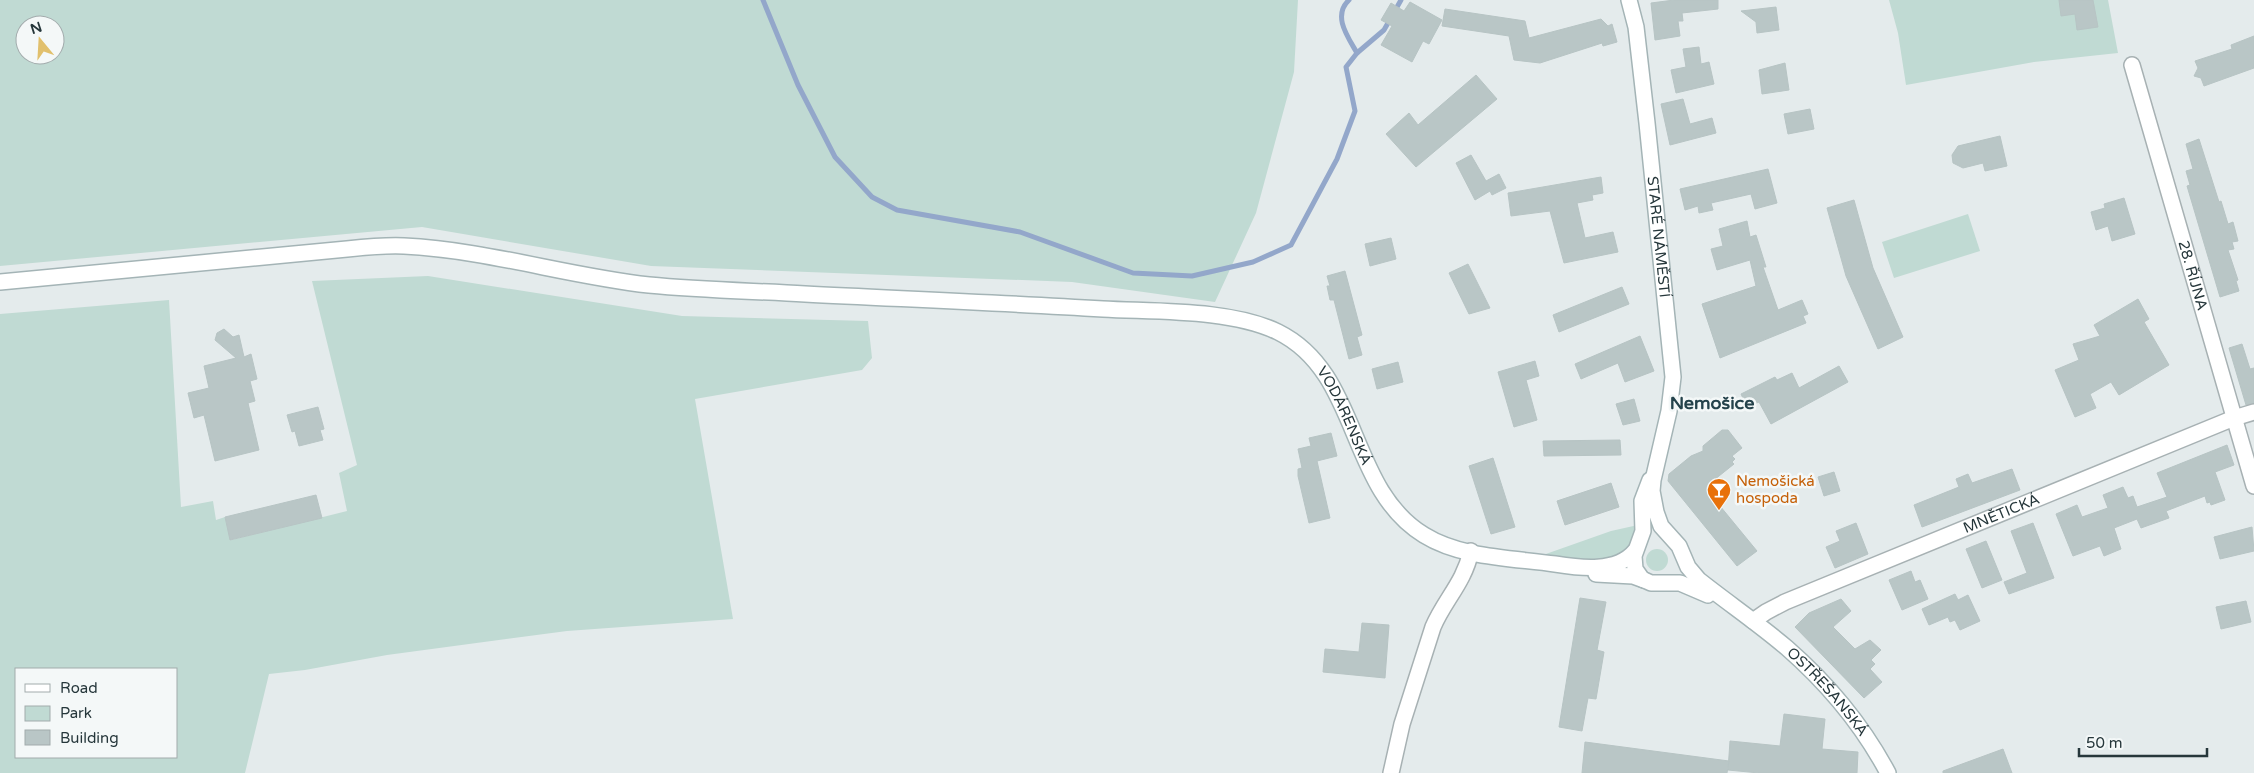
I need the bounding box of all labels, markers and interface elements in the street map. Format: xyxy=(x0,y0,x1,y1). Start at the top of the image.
north arrow xyxy=(15,15,65,65)
text: N xyxy=(28,18,44,38)
street label: STARÉ NÁMĚSTÍ xyxy=(1644,175,1674,298)
street label: 28. ŘÍJNA xyxy=(2174,238,2212,312)
street label: VODÁRENSKÁ xyxy=(1313,363,1376,468)
district label: Nemošice xyxy=(1670,392,1754,414)
place label: Nemošická hospoda xyxy=(1736,472,1815,507)
bar icon: Nemošická hospoda xyxy=(1706,477,1732,511)
street label: MNĚTICKÁ xyxy=(1960,490,2042,537)
street label: OSTŘEŠANSKÁ xyxy=(1783,643,1872,740)
legend xyxy=(15,668,178,758)
text: Road xyxy=(60,679,98,697)
text: Park xyxy=(60,704,92,722)
scale bar xyxy=(2079,726,2206,758)
text: Building xyxy=(60,729,119,747)
text: 50 m xyxy=(2086,734,2123,752)

